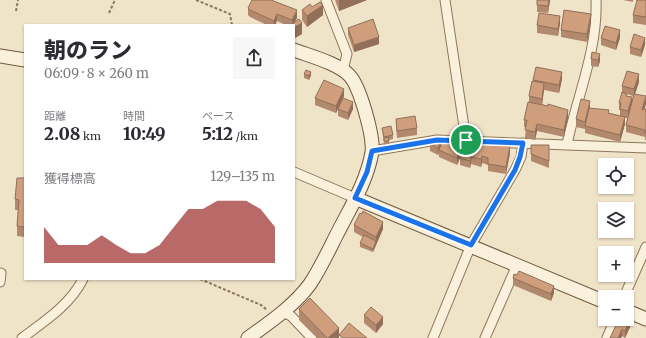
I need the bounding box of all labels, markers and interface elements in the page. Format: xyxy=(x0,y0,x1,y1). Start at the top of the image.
text: 朝のラン xyxy=(44,36,132,64)
button: share xyxy=(233,37,275,79)
text: 06:09 · 8 × 260 m xyxy=(44,65,149,82)
text: 距離 xyxy=(44,109,66,123)
text: 時間 xyxy=(123,109,145,123)
text: ペース xyxy=(202,109,234,123)
text: 2.08 xyxy=(44,123,80,145)
text: 10:49 xyxy=(123,123,166,145)
text: 5:12 xyxy=(202,123,233,145)
pin xyxy=(449,123,483,157)
text: km xyxy=(80,129,101,143)
text: /km xyxy=(233,129,258,143)
icon: arrive xyxy=(455,129,477,151)
map controls xyxy=(598,158,634,326)
button: locate xyxy=(598,158,634,194)
text: 129–135 m xyxy=(210,168,275,185)
text: 獲得標高 xyxy=(44,170,96,187)
button: layers xyxy=(598,202,634,238)
button: + xyxy=(598,246,634,282)
button: − xyxy=(598,290,634,326)

